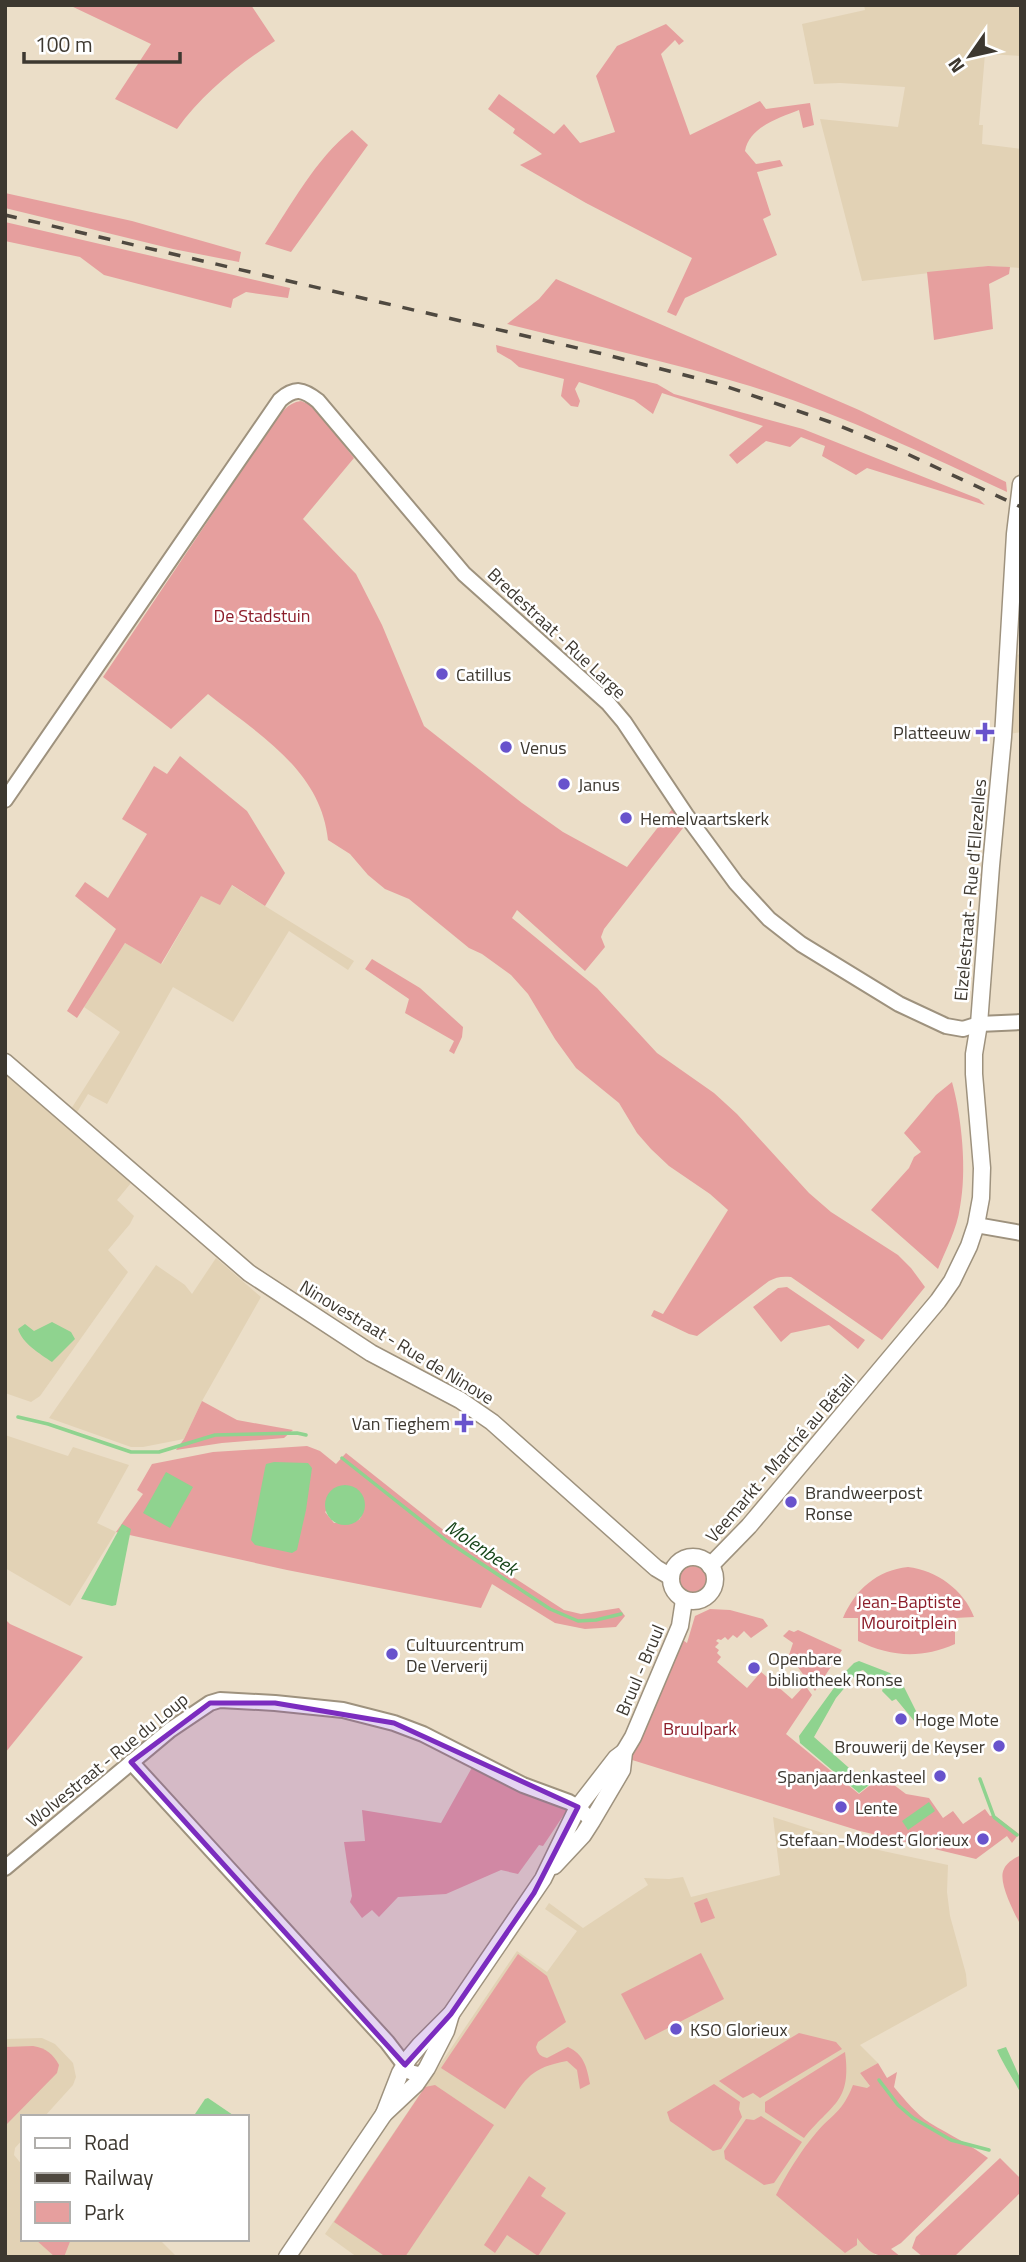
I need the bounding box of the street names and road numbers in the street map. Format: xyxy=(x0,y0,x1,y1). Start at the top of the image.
street label: Bredestraat - Rue Large xyxy=(481,561,633,705)
street label: Elzelestraat - Rue d'Ellezelles xyxy=(947,778,993,1002)
street label: Ninovestraat - Rue de Ninove xyxy=(295,1273,499,1411)
street label: Veemarkt - Marché au Bétail xyxy=(699,1368,861,1548)
street label: Bruul - Bruul xyxy=(609,1620,671,1720)
street label: Wolvestraat - Rue du Loup xyxy=(20,1686,194,1834)

